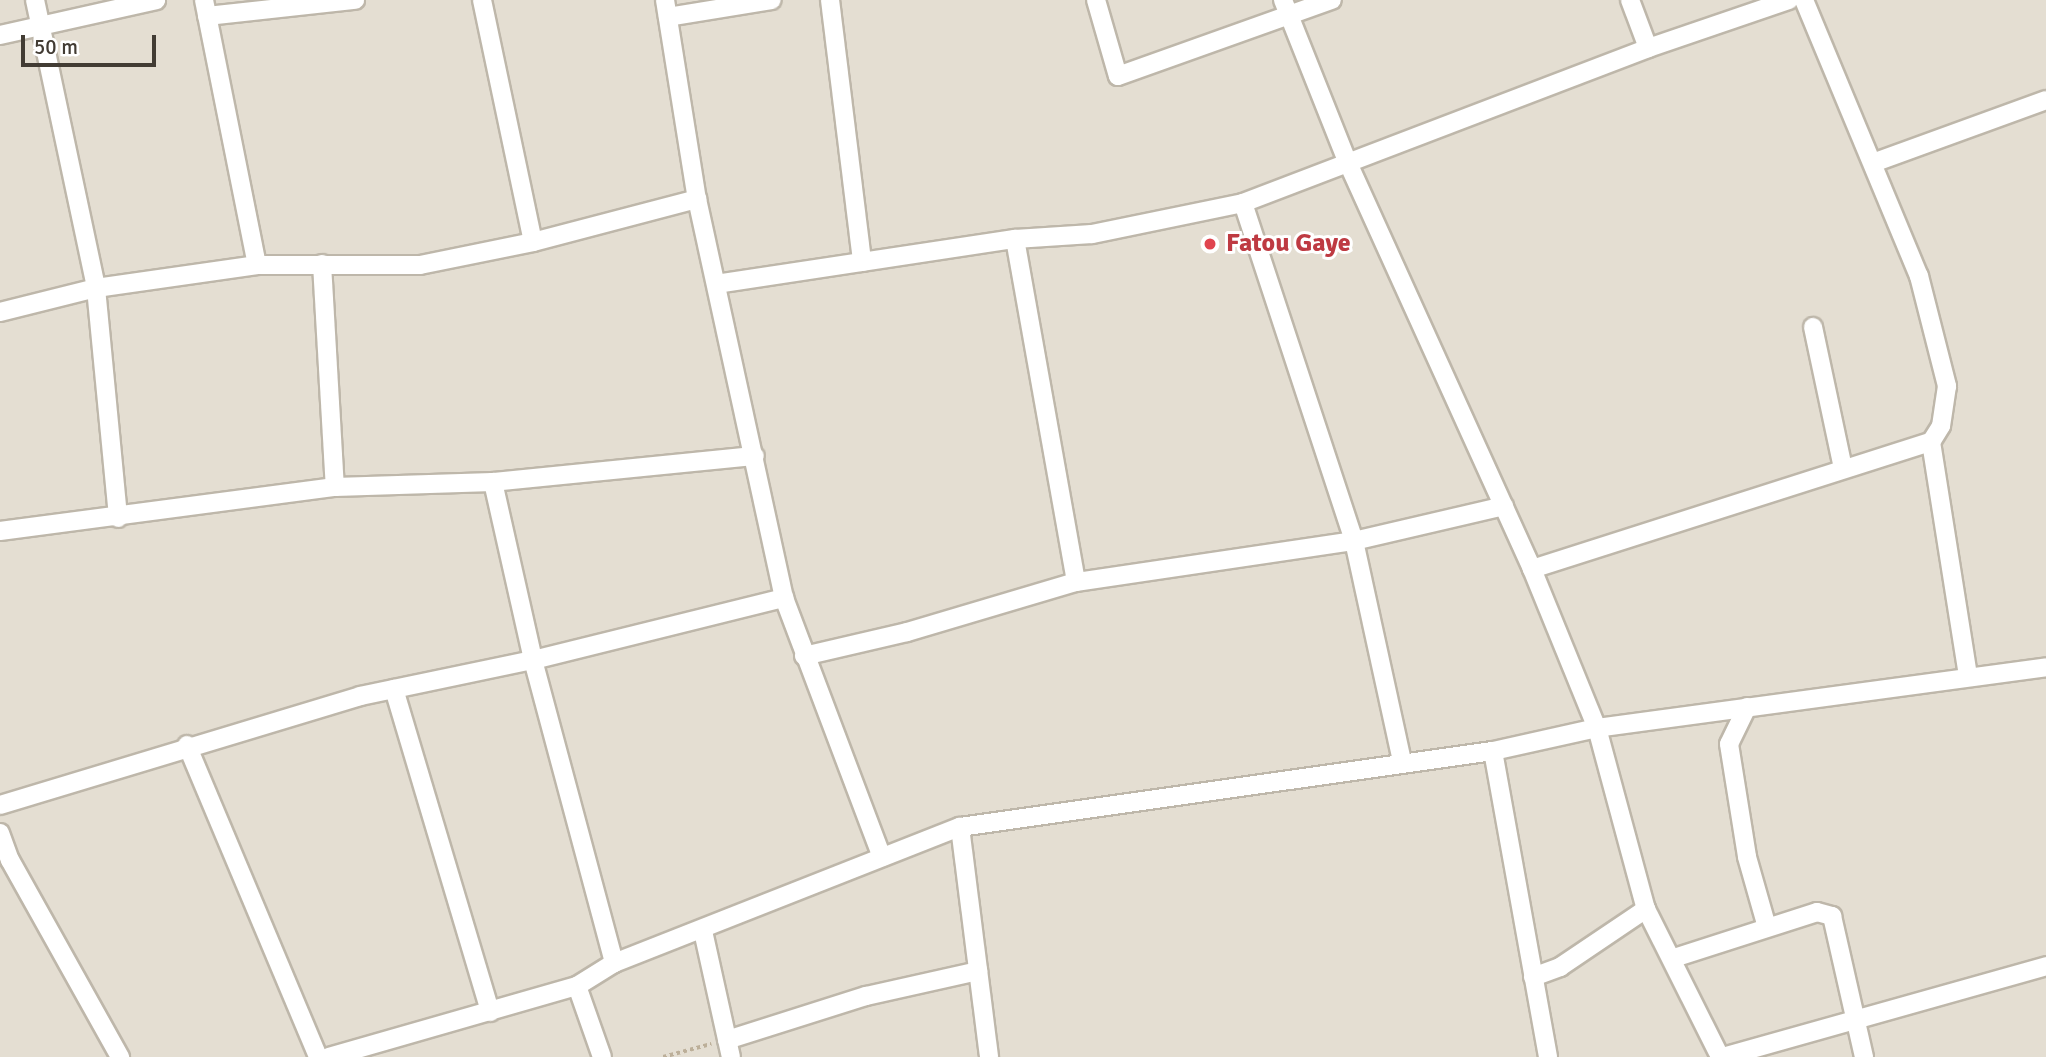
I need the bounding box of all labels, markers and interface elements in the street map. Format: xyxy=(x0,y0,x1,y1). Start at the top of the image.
scale bar xyxy=(24,21,159,65)
text: 50 m xyxy=(34,34,78,60)
place label: Fatou Gaye xyxy=(1226,228,1351,260)
marker: Fatou Gaye xyxy=(1200,234,1220,254)

